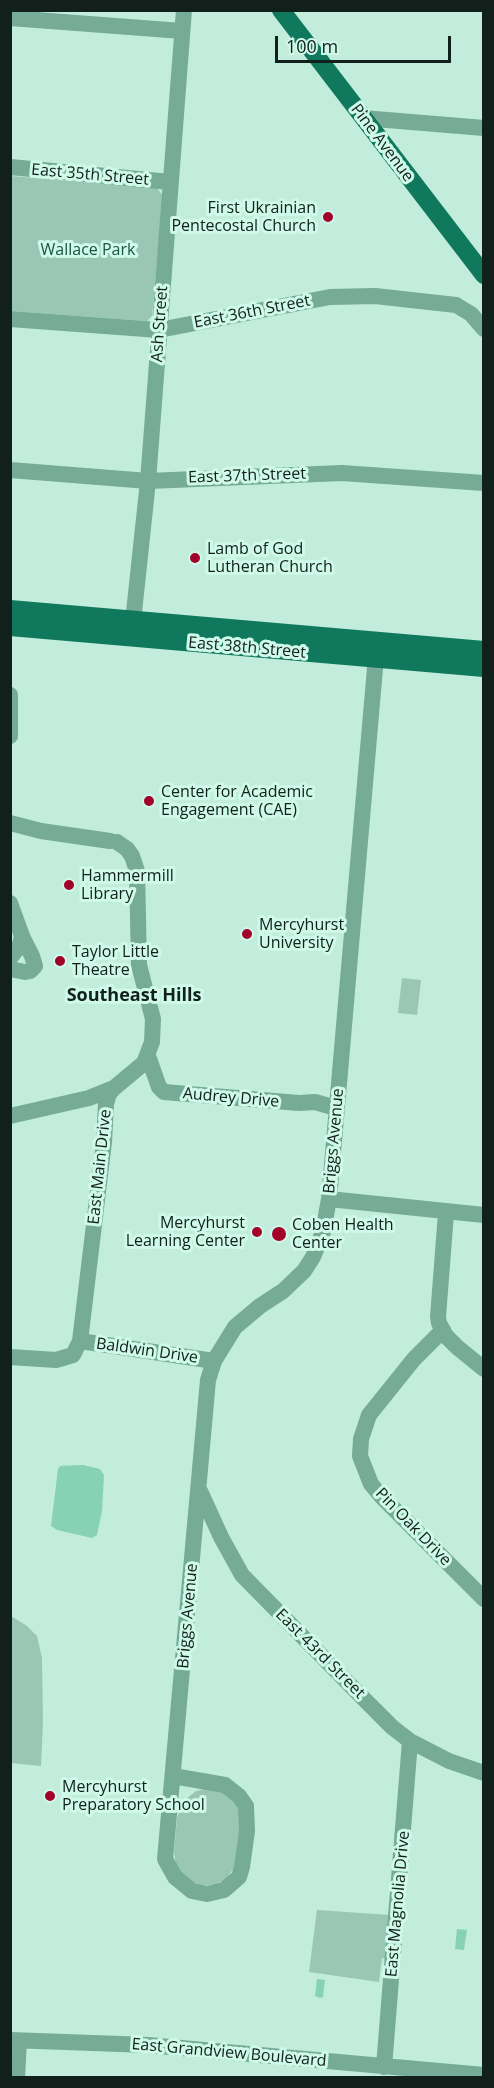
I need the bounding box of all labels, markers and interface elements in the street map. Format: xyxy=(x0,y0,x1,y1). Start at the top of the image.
scale bar xyxy=(278,24,454,62)
text: 100 m xyxy=(286,34,338,58)
street label: Pine Avenue xyxy=(347,100,417,186)
street label: East 35th Street xyxy=(30,160,150,190)
place label: First Ukrainian Pentecostal Church xyxy=(171,198,316,236)
marker: First Ukrainian Pentecostal Church xyxy=(321,210,335,224)
park label: Wallace Park xyxy=(41,240,135,260)
street label: Ash Street xyxy=(148,285,172,363)
street label: East 36th Street xyxy=(192,291,312,333)
street label: East 37th Street xyxy=(188,464,306,488)
place label: Lamb of God Lutheran Church xyxy=(207,539,333,577)
marker: Lamb of God Lutheran Church xyxy=(188,551,202,565)
street label: East 38th Street xyxy=(187,633,307,663)
place label: Center for Academic Engagement (CAE) xyxy=(161,782,313,820)
marker: Center for Academic Engagement (CAE) xyxy=(142,794,156,808)
place label: Hammermill Library xyxy=(81,866,174,904)
marker: Hammermill Library xyxy=(62,878,76,892)
place label: Mercyhurst University xyxy=(259,915,344,953)
marker: Mercyhurst University xyxy=(240,927,254,941)
place label: Taylor Little Theatre xyxy=(72,942,159,980)
marker: Taylor Little Theatre xyxy=(53,954,67,968)
district label: Southeast Hills xyxy=(67,985,201,1007)
street label: Audrey Drive xyxy=(182,1084,280,1112)
street label: Briggs Avenue xyxy=(320,1087,348,1195)
street label: East Main Drive xyxy=(84,1108,116,1226)
place label: Mercyhurst Learning Center xyxy=(126,1213,245,1251)
place label: Coben Health Center xyxy=(292,1215,394,1253)
marker: Mercyhurst Learning Center xyxy=(250,1225,264,1239)
marker: Coben Health Center xyxy=(270,1225,288,1243)
street label: Baldwin Drive xyxy=(95,1334,199,1368)
street label: Pin Oak Drive xyxy=(371,1484,455,1570)
street label: Briggs Avenue xyxy=(174,1562,202,1670)
street label: East 43rd Street xyxy=(271,1605,369,1703)
place label: Mercyhurst Preparatory School xyxy=(62,1777,205,1815)
marker: Mercyhurst Preparatory School xyxy=(43,1789,57,1803)
street label: East Magnolia Drive xyxy=(382,1830,414,1978)
street label: East Grandview Boulevard xyxy=(131,2035,327,2071)

